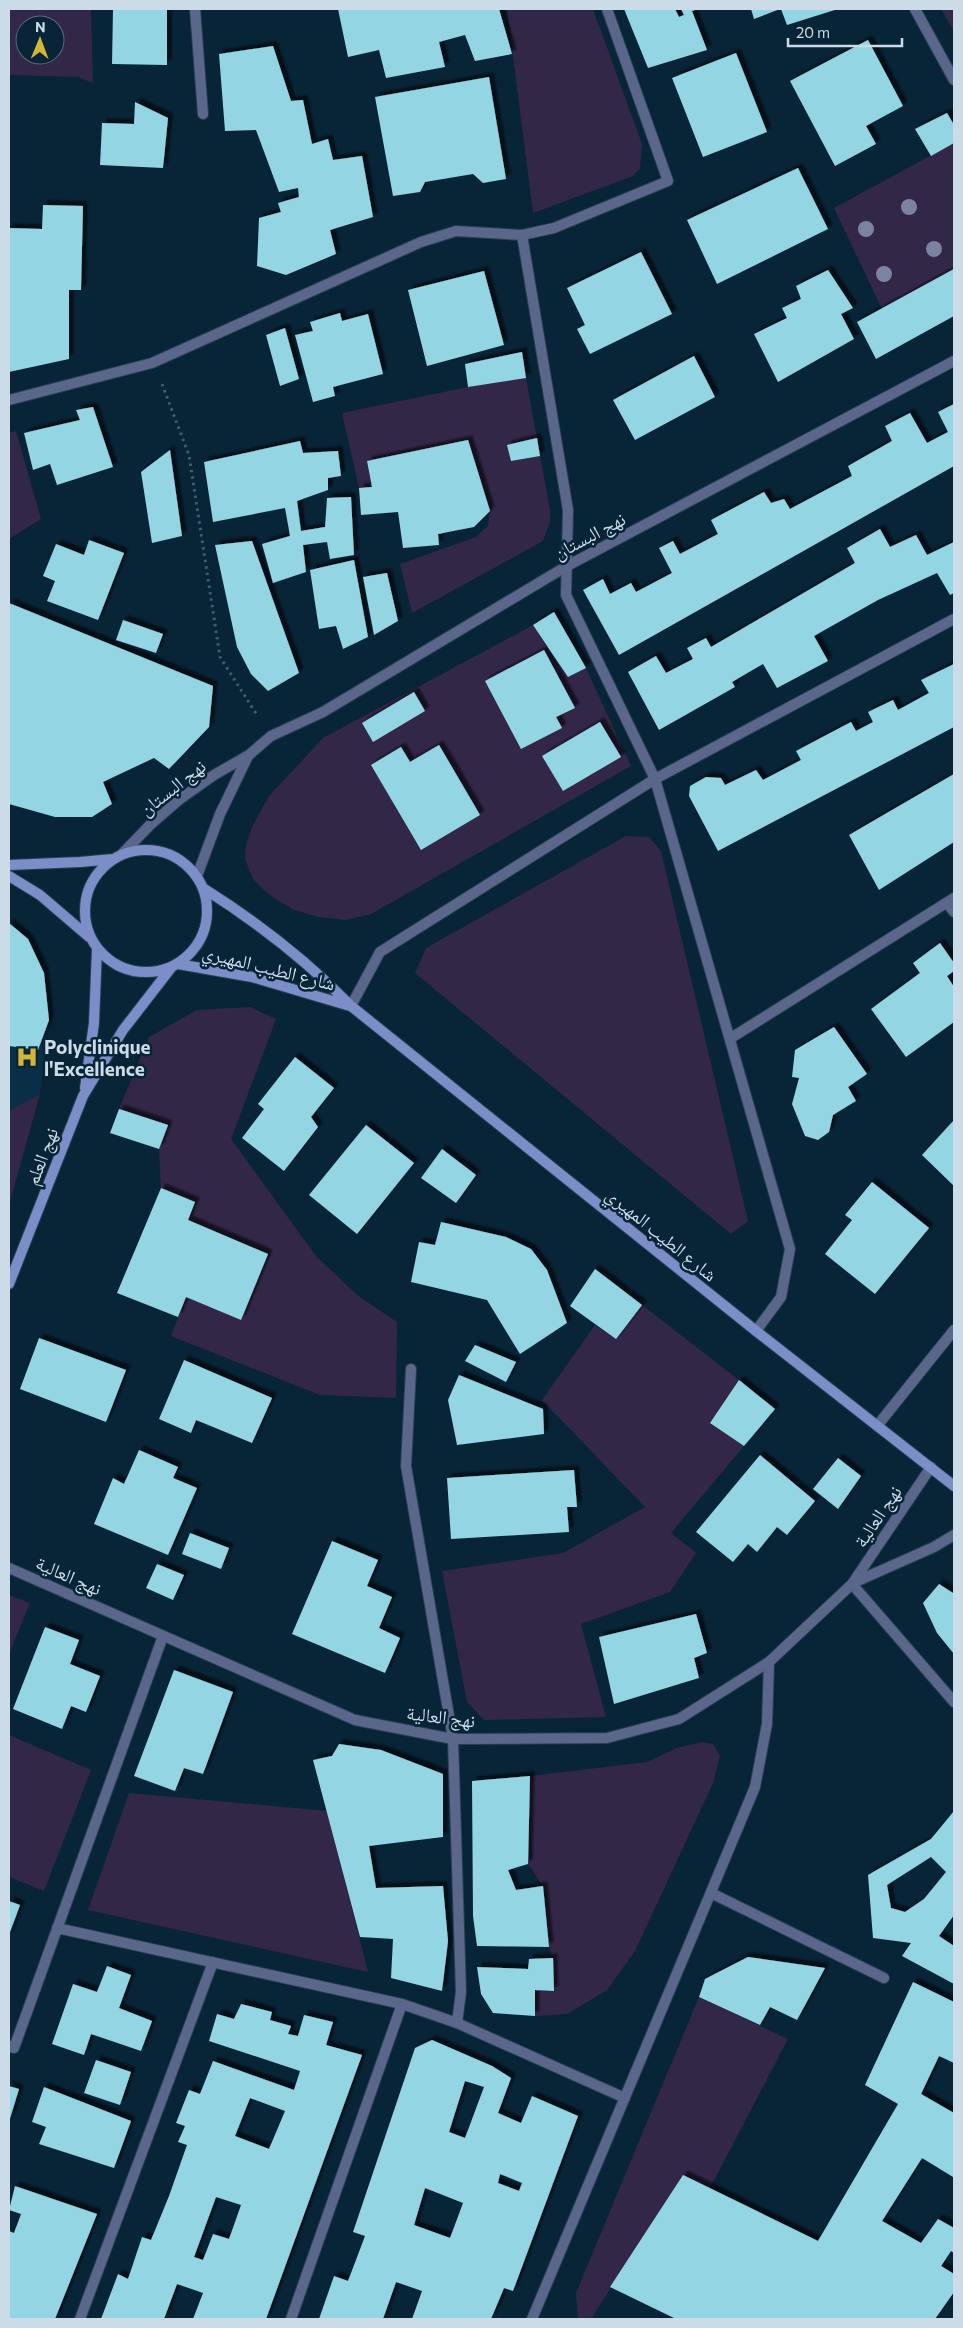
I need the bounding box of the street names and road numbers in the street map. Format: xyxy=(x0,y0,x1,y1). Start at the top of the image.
street label: نهج البستان xyxy=(549,506,630,565)
street label: نهج البستان xyxy=(134,754,211,822)
street label: شارع الطيب المهيري xyxy=(199,939,338,999)
street label: نهج العلم xyxy=(20,1124,64,1189)
street label: شارع الطيب المهيري xyxy=(599,1182,722,1290)
street label: نهج العالية xyxy=(848,1481,908,1552)
street label: نهج العالية xyxy=(32,1550,105,1601)
street label: نهج العالية xyxy=(405,1700,477,1734)

